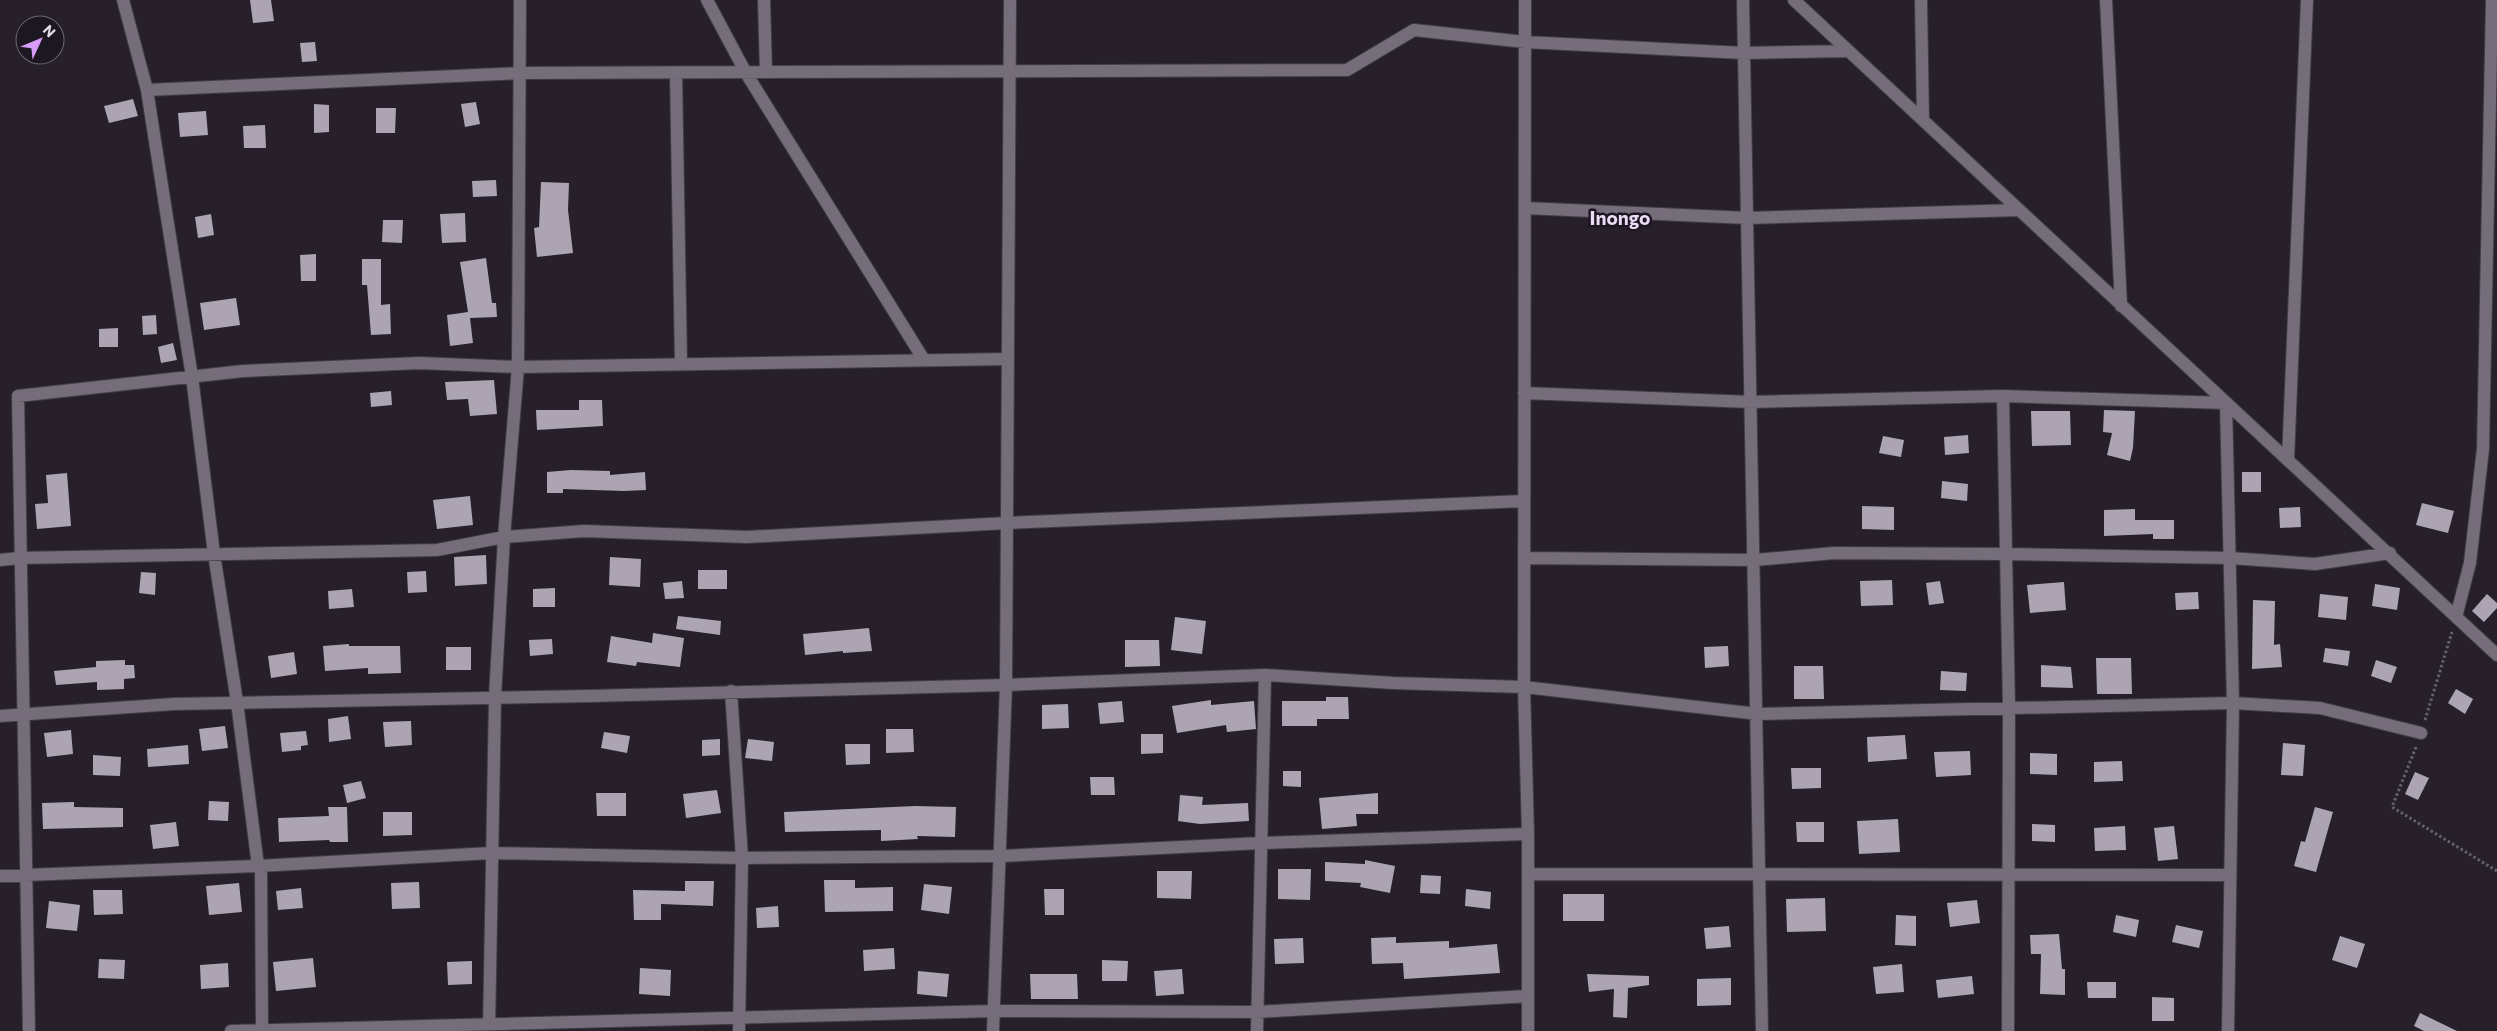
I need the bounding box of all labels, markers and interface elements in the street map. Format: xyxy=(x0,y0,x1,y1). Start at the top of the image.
north arrow xyxy=(15,15,65,65)
text: N xyxy=(40,21,59,40)
district label: Inongo xyxy=(1590,206,1650,229)

